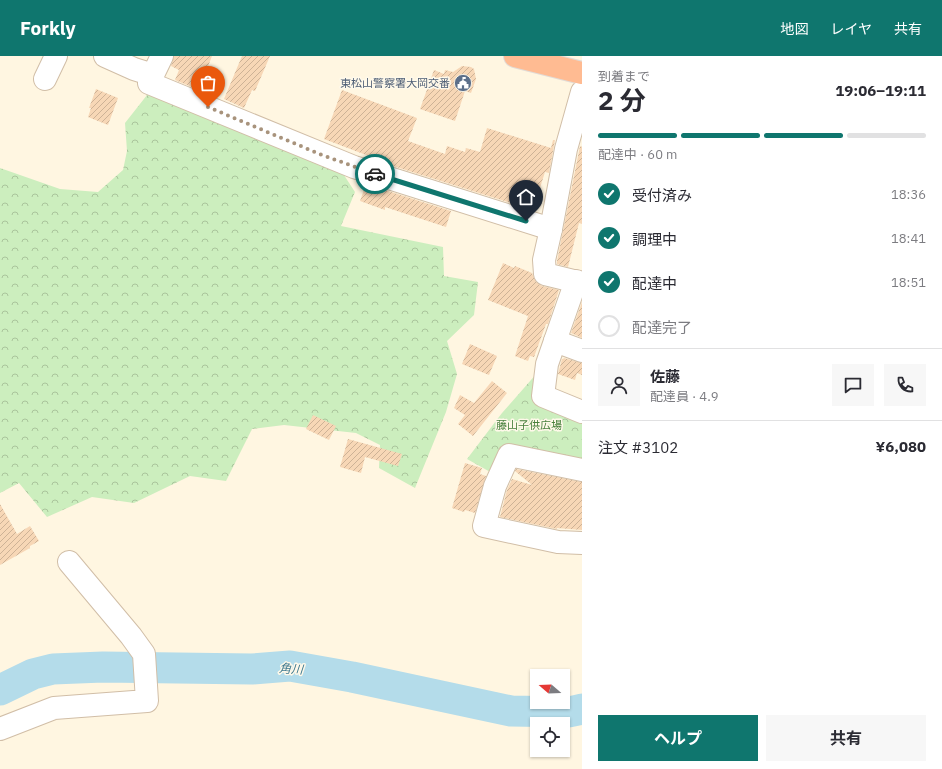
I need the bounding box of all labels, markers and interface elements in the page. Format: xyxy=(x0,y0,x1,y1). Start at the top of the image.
text: Forkly xyxy=(20,16,76,40)
text: 地図 xyxy=(780,20,808,38)
text: レイヤ xyxy=(830,20,872,38)
text: 共有 xyxy=(894,20,922,38)
pin xyxy=(191,66,225,107)
text: 到着まで xyxy=(598,68,650,85)
icon: bag xyxy=(197,72,219,94)
public building icon: 東松山警察署大岡交番 xyxy=(453,73,473,93)
place label: 東松山警察署大岡交番 xyxy=(340,76,450,90)
text: 19:06–19:11 xyxy=(835,81,926,100)
text: 2 分 xyxy=(598,83,646,117)
text: 配達中 · 60 m xyxy=(598,146,677,163)
courier xyxy=(355,154,395,194)
icon: car xyxy=(364,163,386,185)
pin xyxy=(509,180,543,221)
icon: check xyxy=(598,183,620,205)
icon: home xyxy=(515,186,537,208)
text: 受付済み xyxy=(632,186,692,205)
text: 18:36 xyxy=(891,186,926,203)
icon: check xyxy=(598,227,620,249)
text: 調理中 xyxy=(632,230,677,249)
text: 18:41 xyxy=(891,230,926,247)
icon: check xyxy=(598,271,620,293)
text: 配達中 xyxy=(632,274,677,293)
text: 18:51 xyxy=(891,274,926,291)
text: 配達完了 xyxy=(632,318,692,337)
button: person xyxy=(598,364,640,406)
button: chat xyxy=(832,364,874,406)
button: phone xyxy=(884,364,926,406)
text: 佐藤 xyxy=(650,367,680,386)
text: 配達員 · 4.9 xyxy=(650,388,719,405)
park label: 藤山子供広場 xyxy=(496,418,562,432)
text: ¥6,080 xyxy=(876,437,926,456)
text: 注文 #3102 xyxy=(598,438,678,457)
water label: 角川 xyxy=(279,660,306,677)
north arrow xyxy=(530,669,570,709)
map controls xyxy=(530,669,570,757)
button: ヘルプ xyxy=(598,715,758,761)
button: 共有 xyxy=(766,715,926,761)
button: locate xyxy=(530,717,570,757)

